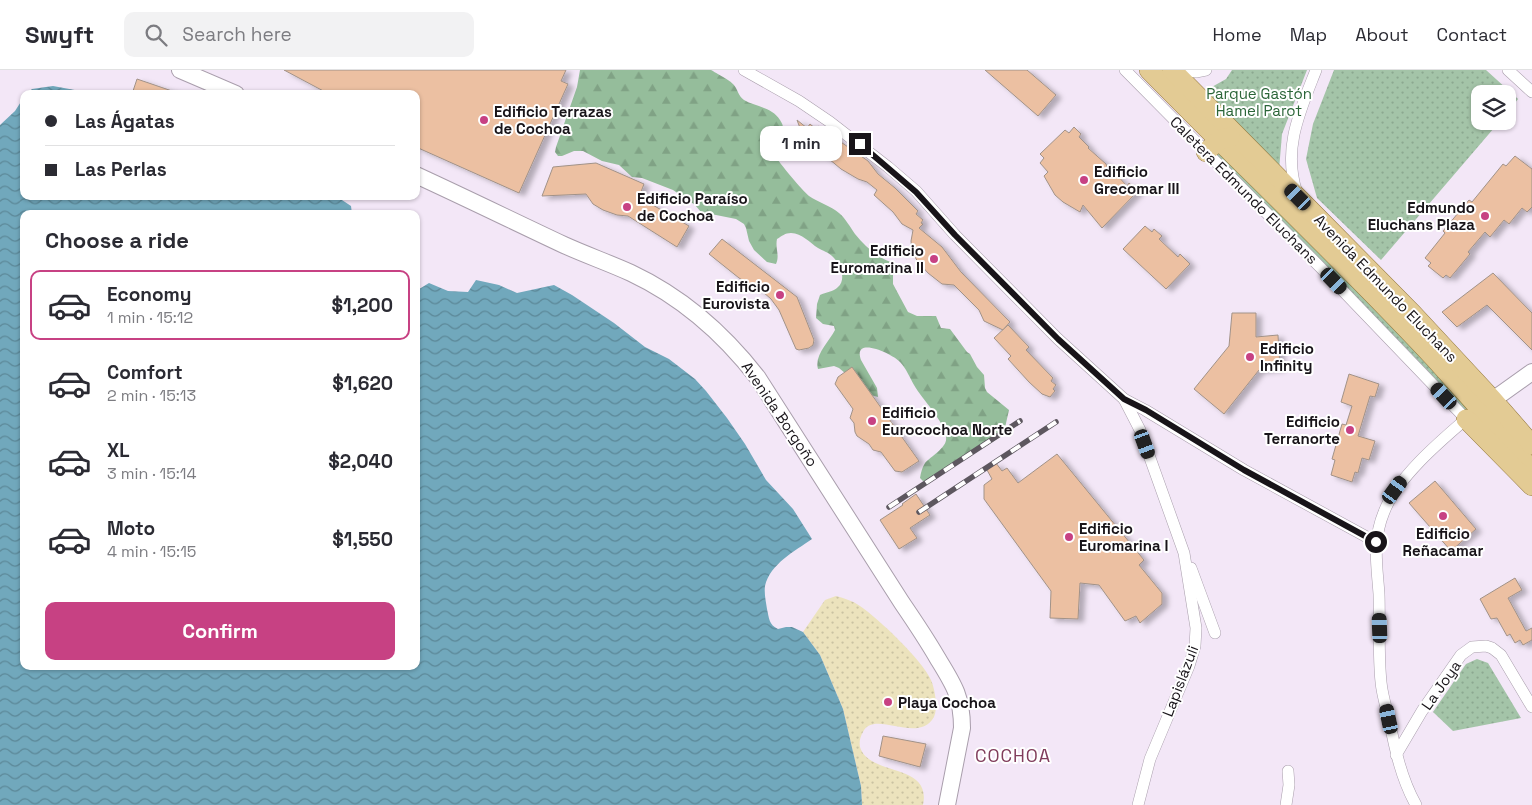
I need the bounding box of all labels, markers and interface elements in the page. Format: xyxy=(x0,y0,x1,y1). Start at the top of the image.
search box xyxy=(124,12,474,57)
text: Swyft xyxy=(25,19,94,50)
icon: search xyxy=(142,21,170,49)
text: Search here xyxy=(182,22,292,47)
text: Home xyxy=(1213,23,1262,46)
text: Map xyxy=(1290,23,1327,46)
text: About xyxy=(1355,23,1409,46)
text: Contact xyxy=(1437,23,1507,46)
park label: Parque Gastón Hamel Parot xyxy=(1206,84,1312,120)
map controls xyxy=(1471,85,1516,130)
button: layers xyxy=(1471,85,1516,130)
place label: Edificio Terrazas de Cochoa xyxy=(494,102,612,138)
text: Las Ágatas xyxy=(75,109,175,134)
street label: Caletera Edmundo Eluchans xyxy=(1166,112,1322,268)
marker: Edificio Terrazas de Cochoa xyxy=(478,114,490,126)
callout: 1 min xyxy=(760,126,842,162)
text: 1 min xyxy=(781,133,821,154)
route end xyxy=(849,133,871,155)
text: Las Perlas xyxy=(75,157,167,182)
place label: Edificio Grecomar III xyxy=(1094,162,1179,198)
marker: Edificio Grecomar III xyxy=(1078,174,1090,186)
car xyxy=(1282,181,1313,213)
place label: Edificio Paraíso de Cochoa xyxy=(637,189,748,225)
place label: Edmundo Eluchans Plaza xyxy=(1368,198,1475,234)
marker: Edificio Paraíso de Cochoa xyxy=(621,201,633,213)
street label: Avenida Edmundo Eluchans xyxy=(1310,210,1462,366)
marker: Edmundo Eluchans Plaza xyxy=(1479,210,1491,222)
text: Choose a ride xyxy=(45,226,189,254)
place label: Edificio Euromarina II xyxy=(831,241,924,277)
marker: Edificio Euromarina II xyxy=(928,253,940,265)
car xyxy=(1318,265,1349,297)
place label: Edificio Eurovista xyxy=(702,277,770,313)
text: Economy xyxy=(107,282,191,307)
icon: car xyxy=(47,283,92,328)
marker: Edificio Eurovista xyxy=(774,289,786,301)
text: $1,200 xyxy=(331,293,393,318)
text: 1 min · 15:12 xyxy=(107,307,193,328)
place label: Edificio Infinity xyxy=(1260,339,1314,375)
marker: Edificio Infinity xyxy=(1244,351,1256,363)
street label: Avenida Borgoño xyxy=(738,358,822,470)
text: Comfort xyxy=(107,360,183,385)
icon: car xyxy=(47,361,92,406)
text: $1,620 xyxy=(332,371,393,396)
car xyxy=(1428,380,1459,412)
text: 2 min · 15:13 xyxy=(107,385,196,406)
place label: Edificio Eurocochoa Norte xyxy=(882,403,1013,439)
place label: Edificio Terranorte xyxy=(1264,412,1340,448)
marker: Edificio Eurocochoa Norte xyxy=(866,415,878,427)
marker: Edificio Terranorte xyxy=(1344,424,1356,436)
car xyxy=(1132,427,1157,461)
text: XL xyxy=(107,438,130,463)
icon: car xyxy=(47,439,92,484)
text: $2,040 xyxy=(328,449,393,474)
text: 3 min · 15:14 xyxy=(107,463,197,484)
car xyxy=(1380,473,1409,507)
marker: Edificio Reñacamar xyxy=(1437,510,1449,522)
text: Moto xyxy=(107,516,155,541)
icon: car xyxy=(47,517,92,562)
place label: Edificio Euromarina I xyxy=(1079,519,1169,555)
place label: Edificio Reñacamar xyxy=(1403,524,1483,560)
text: $1,550 xyxy=(332,527,393,552)
marker: Edificio Euromarina I xyxy=(1063,531,1075,543)
route start xyxy=(1365,531,1387,553)
text: 4 min · 15:15 xyxy=(107,541,196,562)
button: Confirm xyxy=(45,602,395,660)
car xyxy=(1371,613,1388,643)
street label: Lapislázuli xyxy=(1158,643,1202,719)
street label: La Joya xyxy=(1417,656,1465,713)
place label: Playa Cochoa xyxy=(898,693,996,712)
marker: Playa Cochoa xyxy=(882,696,894,708)
car xyxy=(1378,703,1399,735)
district label: COCHOA xyxy=(975,744,1051,767)

